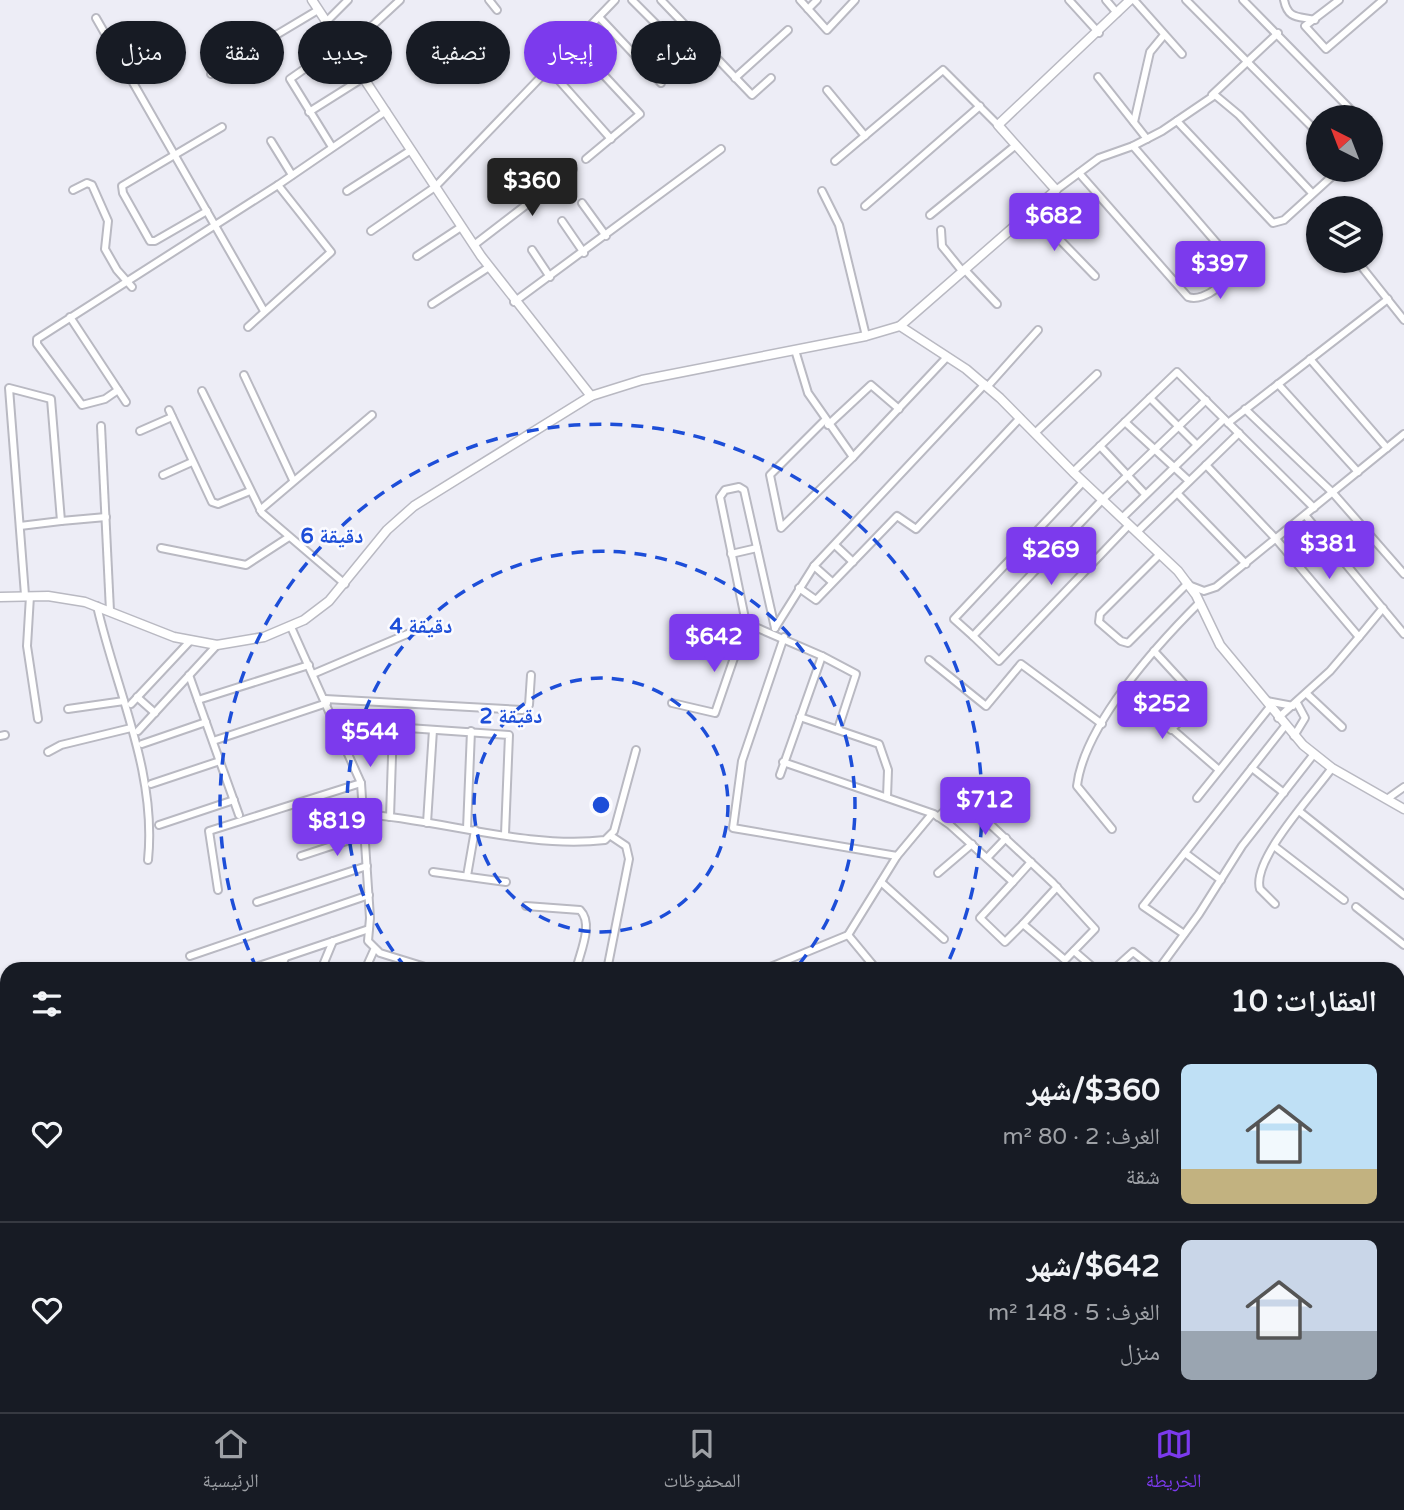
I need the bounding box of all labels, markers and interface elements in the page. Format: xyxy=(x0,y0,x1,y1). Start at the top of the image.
chip: منزل xyxy=(96,21,186,84)
chip: شقة xyxy=(200,21,284,84)
chip: جديد xyxy=(298,21,392,84)
chip: تصفية xyxy=(406,21,510,84)
chip: إيجار xyxy=(524,21,617,84)
chip: شراء xyxy=(631,21,721,84)
north arrow xyxy=(1306,105,1382,182)
map controls xyxy=(1306,105,1383,273)
pin: $360 xyxy=(491,158,573,218)
text: $360 xyxy=(503,167,561,195)
pin: $682 xyxy=(1013,194,1095,253)
button: layers xyxy=(1306,196,1383,273)
text: $682 xyxy=(1025,202,1083,230)
pin: $397 xyxy=(1179,242,1261,301)
text: $397 xyxy=(1191,250,1249,278)
pin: $381 xyxy=(1288,522,1370,581)
text: 6 دقيقة xyxy=(301,524,363,549)
pin: $269 xyxy=(1010,528,1092,587)
text: $381 xyxy=(1300,530,1358,558)
text: $269 xyxy=(1022,536,1080,564)
text: 4 دقيقة xyxy=(390,614,452,639)
pin: $642 xyxy=(673,614,755,674)
text: $642 xyxy=(685,623,743,651)
pin: $252 xyxy=(1121,682,1203,741)
text: $252 xyxy=(1133,690,1191,718)
text: 2 دقيقة xyxy=(480,704,542,729)
pin: $544 xyxy=(329,710,411,769)
text: $544 xyxy=(341,718,399,746)
pin: $712 xyxy=(944,778,1026,837)
text: $712 xyxy=(956,786,1014,814)
centre of rings xyxy=(589,793,613,817)
pin: $819 xyxy=(296,798,378,858)
text: $819 xyxy=(308,807,366,835)
text: العقارات: 10 xyxy=(1230,983,1377,1020)
icon: filters xyxy=(28,985,66,1023)
text: $360/شهر xyxy=(1027,1072,1160,1109)
icon: home xyxy=(1237,1092,1321,1176)
icon: heart xyxy=(28,1115,66,1153)
text: الغرف: 2 · 80 m² xyxy=(1002,1123,1160,1151)
text: شقة xyxy=(1126,1163,1160,1191)
text: $642/شهر xyxy=(1027,1248,1160,1285)
icon: home xyxy=(1237,1268,1321,1352)
icon: heart xyxy=(28,1291,66,1329)
text: الغرف: 5 · 148 m² xyxy=(988,1299,1160,1327)
text: منزل xyxy=(1120,1339,1160,1367)
tab: الرئيسية xyxy=(202,1425,259,1499)
tab: المحفوظات xyxy=(664,1425,741,1499)
tab: الخريطة xyxy=(1146,1425,1202,1499)

